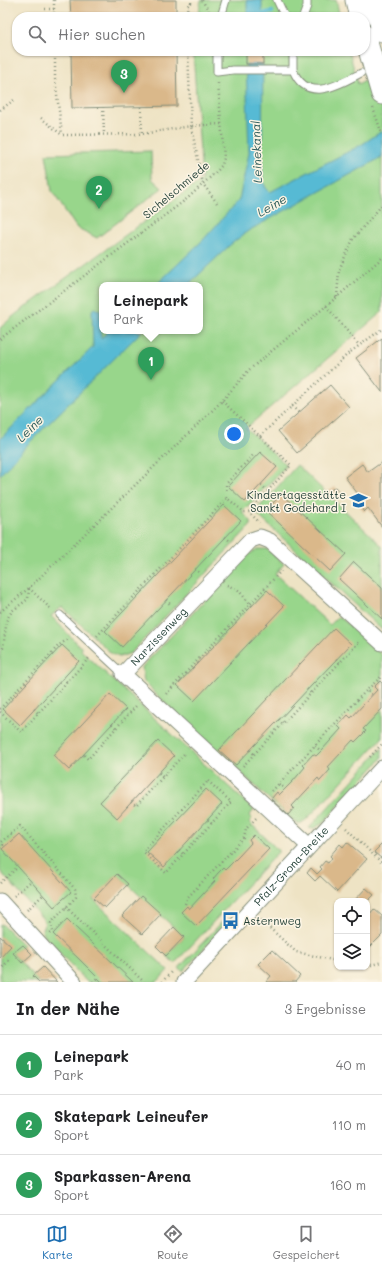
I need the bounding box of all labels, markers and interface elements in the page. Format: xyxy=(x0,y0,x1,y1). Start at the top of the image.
search box xyxy=(12,12,370,56)
icon: search xyxy=(26,23,48,45)
text: Hier suchen xyxy=(58,24,145,44)
pin: 3 xyxy=(111,60,137,93)
water label: Leinekanal xyxy=(247,121,265,184)
street label: Sichelschmiede xyxy=(139,157,212,222)
pin: 2 xyxy=(86,176,112,209)
water label: Leine xyxy=(254,190,289,220)
popup xyxy=(99,282,203,334)
text: Leinepark xyxy=(114,290,188,310)
text: Park xyxy=(114,310,143,327)
pin: 1 xyxy=(138,347,164,380)
water label: Leine xyxy=(12,411,46,445)
your location xyxy=(224,424,244,444)
place label: Kindertagesstätte Sankt Godehard I xyxy=(247,487,346,515)
school or university icon: Kindertagesstätte Sankt Godehard I xyxy=(349,491,369,511)
street label: Narzissenweg xyxy=(127,604,190,669)
street label: Pfalz-Grona-Breite xyxy=(250,822,332,909)
map controls xyxy=(334,898,370,970)
button: locate xyxy=(334,898,370,934)
bus stop icon: Asternweg xyxy=(220,911,240,931)
place label: Asternweg xyxy=(243,913,301,928)
button: layers xyxy=(334,934,370,970)
text: In der Nähe xyxy=(16,997,120,1019)
text: 3 Ergebnisse xyxy=(285,1000,366,1017)
text: Leinepark xyxy=(54,1046,129,1066)
text: 1 xyxy=(26,1056,32,1073)
text: 40 m xyxy=(336,1056,366,1073)
text: Park xyxy=(54,1066,83,1083)
text: Skatepark Leineufer xyxy=(54,1106,208,1126)
text: 2 xyxy=(25,1116,33,1133)
text: 110 m xyxy=(332,1116,366,1133)
text: Sport xyxy=(54,1126,89,1143)
text: Sparkassen-Arena xyxy=(54,1166,191,1186)
text: 3 xyxy=(25,1176,33,1193)
text: 160 m xyxy=(330,1176,366,1193)
text: Sport xyxy=(54,1186,89,1203)
tab: Karte xyxy=(42,1223,73,1262)
tab: Route xyxy=(157,1223,188,1262)
tab: Gespeichert xyxy=(273,1223,340,1262)

